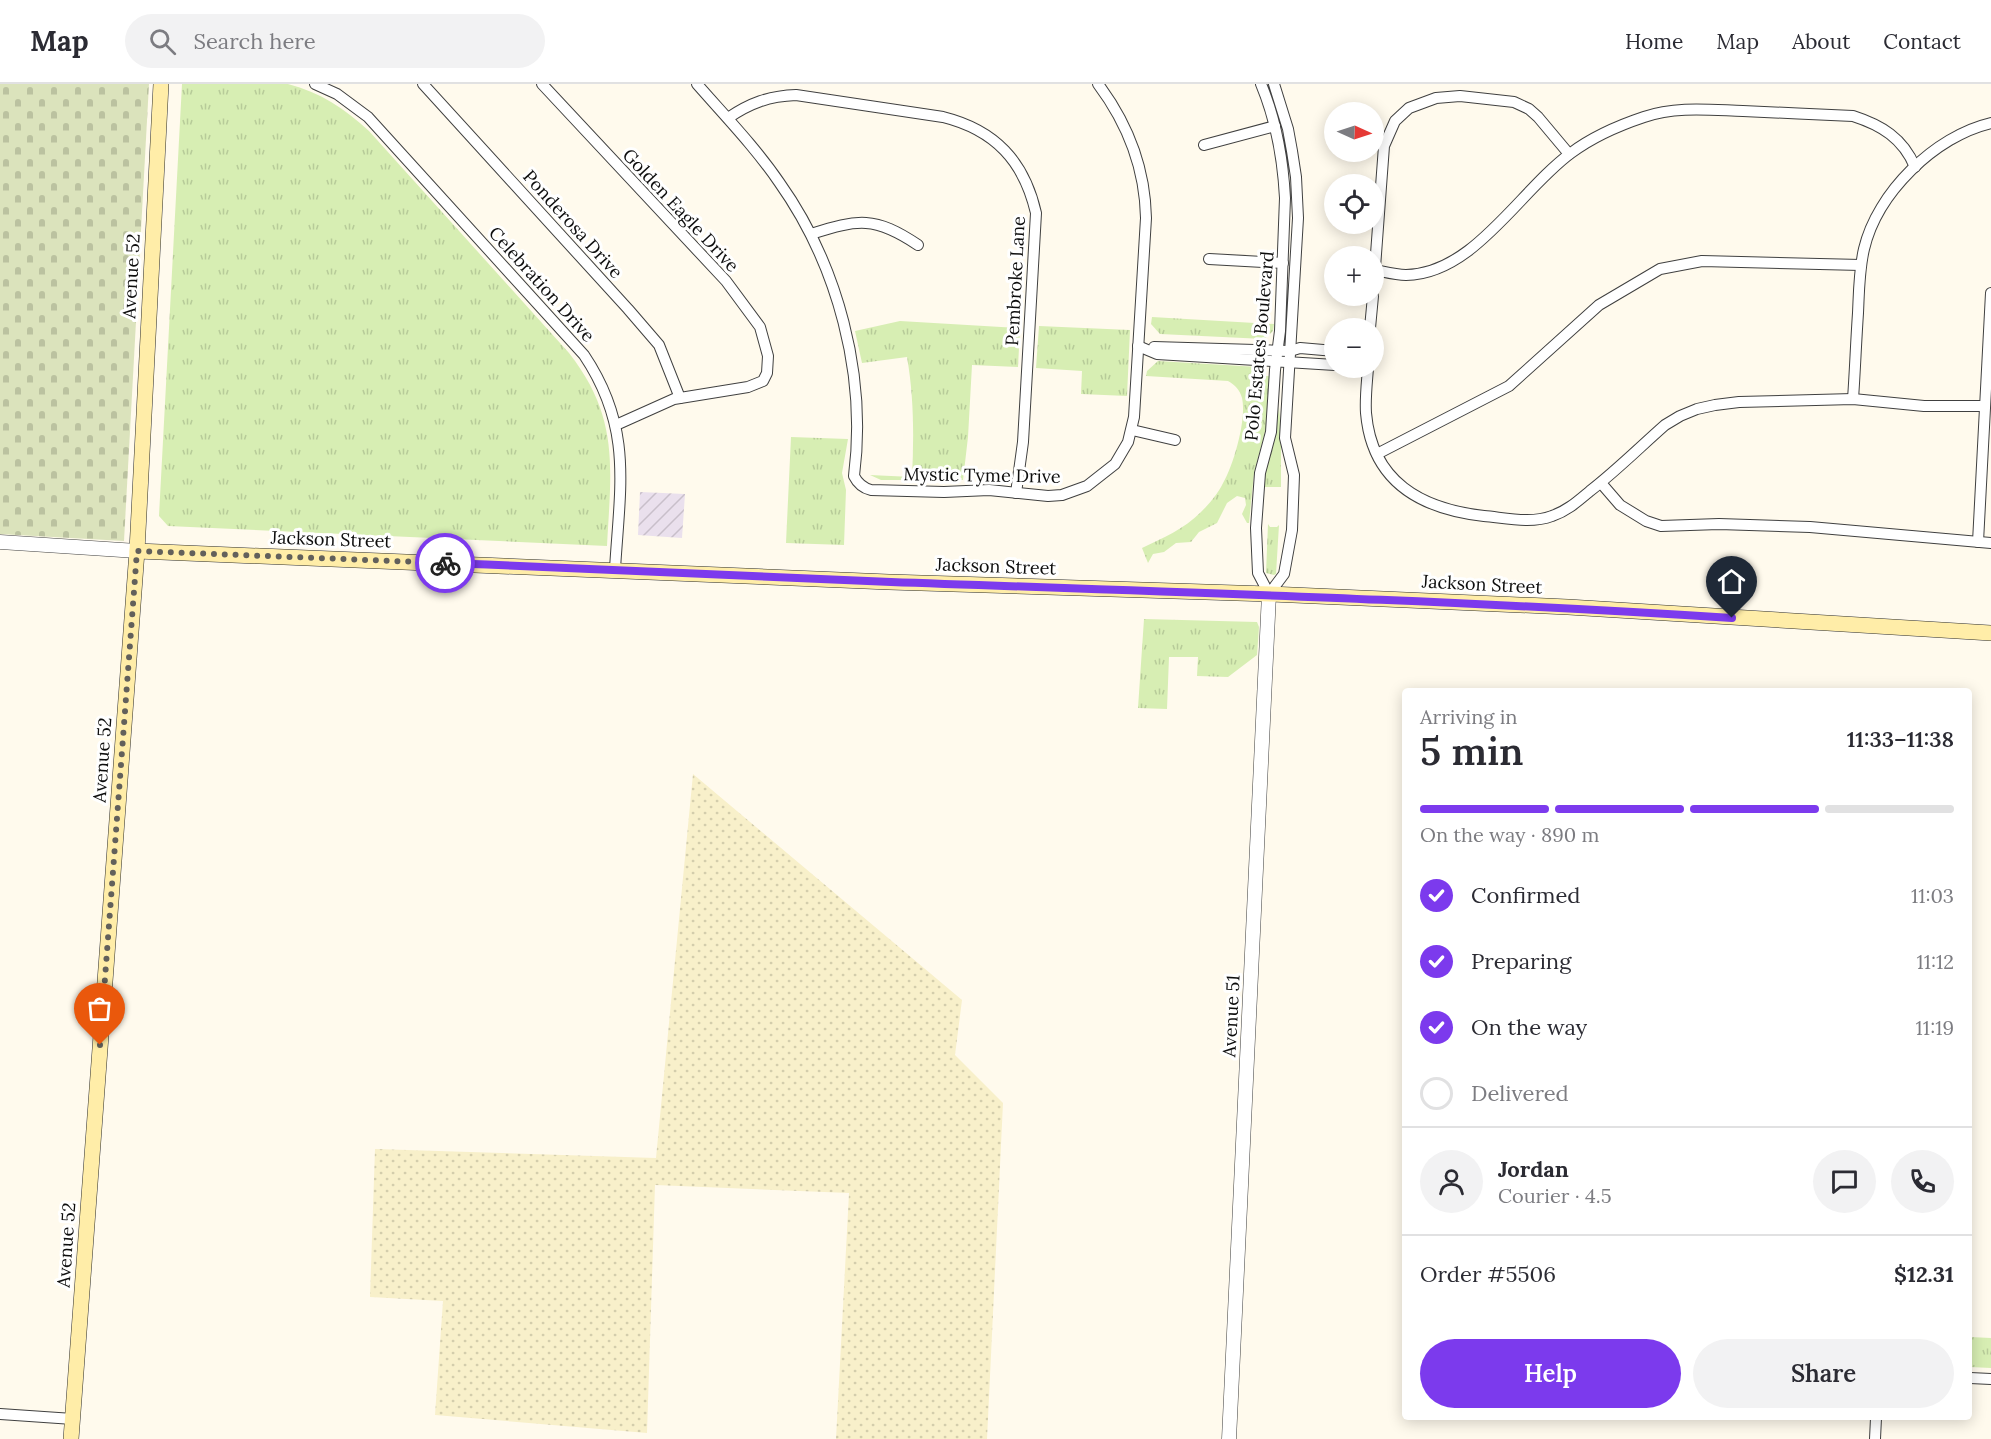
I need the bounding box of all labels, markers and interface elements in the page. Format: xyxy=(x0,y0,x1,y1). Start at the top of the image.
search box xyxy=(125,14,545,68)
text: Map xyxy=(30,23,89,59)
icon: search xyxy=(146,25,179,58)
text: Search here xyxy=(194,27,316,55)
text: Home xyxy=(1625,28,1683,55)
text: Map xyxy=(1716,28,1759,55)
text: About xyxy=(1792,28,1850,55)
text: Contact xyxy=(1883,28,1961,55)
north arrow xyxy=(1324,102,1384,162)
map controls xyxy=(1324,102,1384,378)
street label: Golden Eagle Drive xyxy=(618,143,744,277)
street label: Ponderosa Drive xyxy=(518,165,628,283)
button: locate xyxy=(1324,174,1384,234)
street label: Pembroke Lane xyxy=(1000,215,1030,347)
street label: Celebration Drive xyxy=(484,221,600,347)
street label: Avenue 52 xyxy=(117,233,145,320)
button: + xyxy=(1324,246,1384,306)
street label: Polo Estates Boulevard xyxy=(1239,250,1279,442)
button: − xyxy=(1324,318,1384,378)
street label: Mystic Tyme Drive xyxy=(903,462,1061,488)
street label: Jackson Street xyxy=(269,525,392,553)
courier xyxy=(415,533,475,593)
icon: bike xyxy=(429,547,462,580)
street label: Jackson Street xyxy=(934,552,1057,580)
pin xyxy=(1706,556,1757,618)
icon: home xyxy=(1715,565,1748,598)
street label: Jackson Street xyxy=(1420,569,1543,599)
text: Arriving in xyxy=(1420,704,1517,729)
street label: Avenue 52 xyxy=(87,717,116,804)
text: 11:33–11:38 xyxy=(1847,725,1954,753)
text: 5 min xyxy=(1420,726,1524,776)
text: On the way · 890 m xyxy=(1420,822,1599,847)
icon: check xyxy=(1420,879,1453,912)
text: Confirmed xyxy=(1471,881,1580,909)
text: 11:03 xyxy=(1911,883,1954,908)
icon: check xyxy=(1420,945,1453,978)
text: Preparing xyxy=(1471,947,1571,975)
text: 11:12 xyxy=(1916,949,1954,974)
street label: Avenue 51 xyxy=(1217,974,1245,1059)
pin xyxy=(74,983,125,1045)
icon: bag xyxy=(83,992,116,1025)
icon: check xyxy=(1420,1011,1453,1044)
text: On the way xyxy=(1471,1013,1587,1041)
text: 11:19 xyxy=(1916,1015,1954,1040)
text: Delivered xyxy=(1471,1079,1569,1107)
button: person xyxy=(1420,1150,1483,1213)
button: chat xyxy=(1813,1150,1876,1213)
button: phone xyxy=(1891,1150,1954,1213)
text: Jordan xyxy=(1498,1155,1569,1183)
text: Courier · 4.5 xyxy=(1498,1183,1612,1208)
street label: Avenue 52 xyxy=(51,1202,80,1289)
text: Order #5506 xyxy=(1420,1260,1556,1288)
text: $12.31 xyxy=(1894,1260,1954,1288)
button: Help xyxy=(1420,1339,1681,1408)
button: Share xyxy=(1693,1339,1954,1408)

